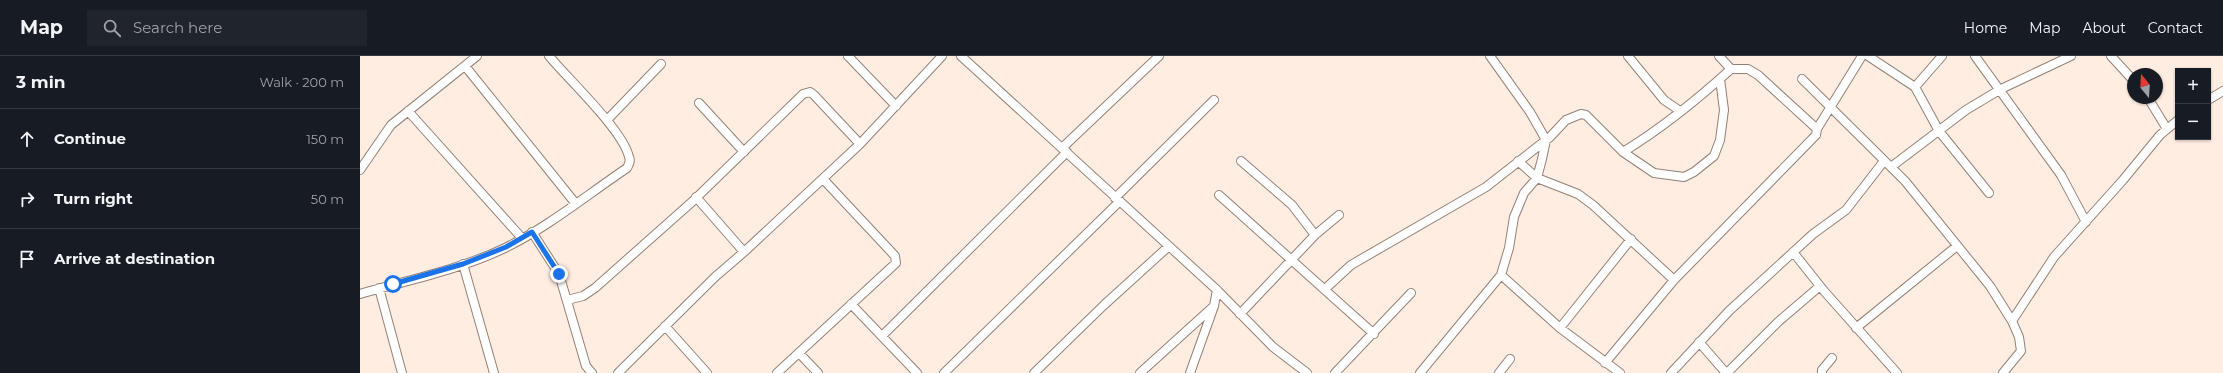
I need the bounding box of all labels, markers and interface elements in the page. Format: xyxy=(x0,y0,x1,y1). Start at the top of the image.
search box xyxy=(87,10,367,46)
text: Map xyxy=(20,16,63,39)
icon: search xyxy=(101,17,123,39)
text: Search here xyxy=(133,18,222,37)
text: Home xyxy=(1964,19,2007,37)
text: Map xyxy=(2029,19,2060,37)
text: About xyxy=(2082,19,2126,37)
text: Contact xyxy=(2148,19,2203,37)
north arrow xyxy=(2127,68,2163,104)
map controls xyxy=(2175,68,2211,140)
button: + xyxy=(2175,68,2211,104)
text: 3 min xyxy=(16,72,66,92)
text: Walk · 200 m xyxy=(259,74,344,90)
button: − xyxy=(2175,104,2211,140)
icon: ahead xyxy=(16,128,38,150)
text: Continue xyxy=(54,129,126,148)
text: 150 m xyxy=(306,131,344,147)
icon: right xyxy=(16,188,38,210)
text: Turn right xyxy=(54,189,133,208)
text: 50 m xyxy=(311,191,344,207)
icon: arrive xyxy=(16,248,38,270)
text: Arrive at destination xyxy=(54,249,215,268)
route end xyxy=(550,265,568,283)
route start xyxy=(384,275,402,293)

